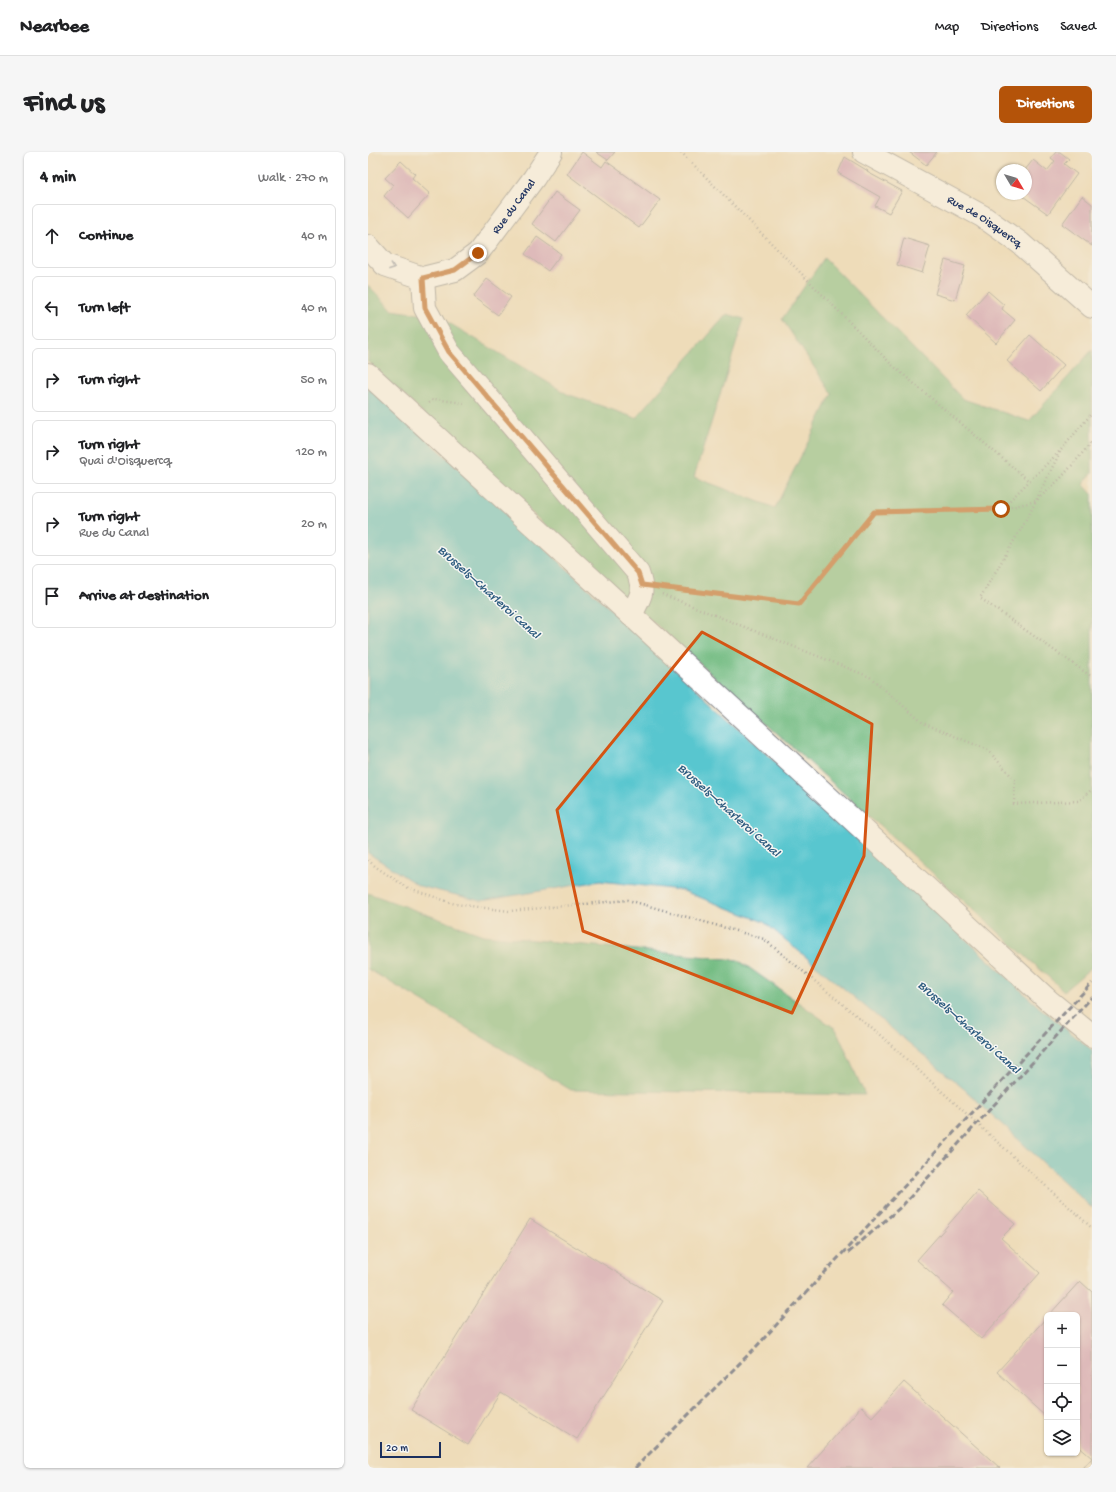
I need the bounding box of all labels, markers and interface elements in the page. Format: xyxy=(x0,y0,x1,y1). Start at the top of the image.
text: Nearbee xyxy=(20,16,89,39)
text: Map xyxy=(935,19,959,36)
text: Directions xyxy=(981,19,1038,36)
text: Saved xyxy=(1060,19,1096,36)
button: Directions xyxy=(999,86,1092,123)
text: Find us xyxy=(24,88,104,121)
north arrow xyxy=(996,164,1032,200)
text: 4 min xyxy=(40,168,76,188)
text: Walk · 270 m xyxy=(258,171,328,186)
street label: Rue du Canal xyxy=(490,177,540,237)
street label: Rue de Oisquercq xyxy=(944,193,1025,252)
icon: ahead xyxy=(41,225,63,247)
text: Continue xyxy=(79,227,133,245)
text: 40 m xyxy=(301,229,327,244)
route end xyxy=(469,244,487,262)
one-way arrow xyxy=(389,263,396,271)
icon: left xyxy=(41,297,63,319)
text: Turn left xyxy=(79,299,130,317)
text: 40 m xyxy=(301,301,327,316)
icon: right xyxy=(41,369,63,391)
text: Turn right xyxy=(79,371,139,389)
text: 50 m xyxy=(300,373,327,388)
text: Turn right xyxy=(79,436,139,454)
icon: right xyxy=(41,441,63,463)
text: 120 m xyxy=(296,445,327,460)
text: Quai d'Oisquercq xyxy=(79,454,171,469)
route start xyxy=(992,500,1010,518)
text: Turn right xyxy=(79,508,139,526)
icon: right xyxy=(41,513,63,535)
text: 20 m xyxy=(301,517,327,532)
text: Rue du Canal xyxy=(79,526,149,541)
water label: Brussels–Charleroi Canal xyxy=(434,543,543,643)
icon: arrive xyxy=(41,585,63,607)
text: Arrive at destination xyxy=(79,587,209,605)
water label: Brussels–Charleroi Canal xyxy=(674,761,783,861)
water label: Brussels–Charleroi Canal xyxy=(914,978,1023,1078)
map controls xyxy=(1044,1312,1080,1456)
button: + xyxy=(1044,1312,1080,1348)
button: − xyxy=(1044,1348,1080,1384)
button: locate xyxy=(1044,1384,1080,1420)
button: layers xyxy=(1044,1420,1080,1456)
scale bar xyxy=(380,1440,441,1459)
text: 20 m xyxy=(386,1443,408,1455)

